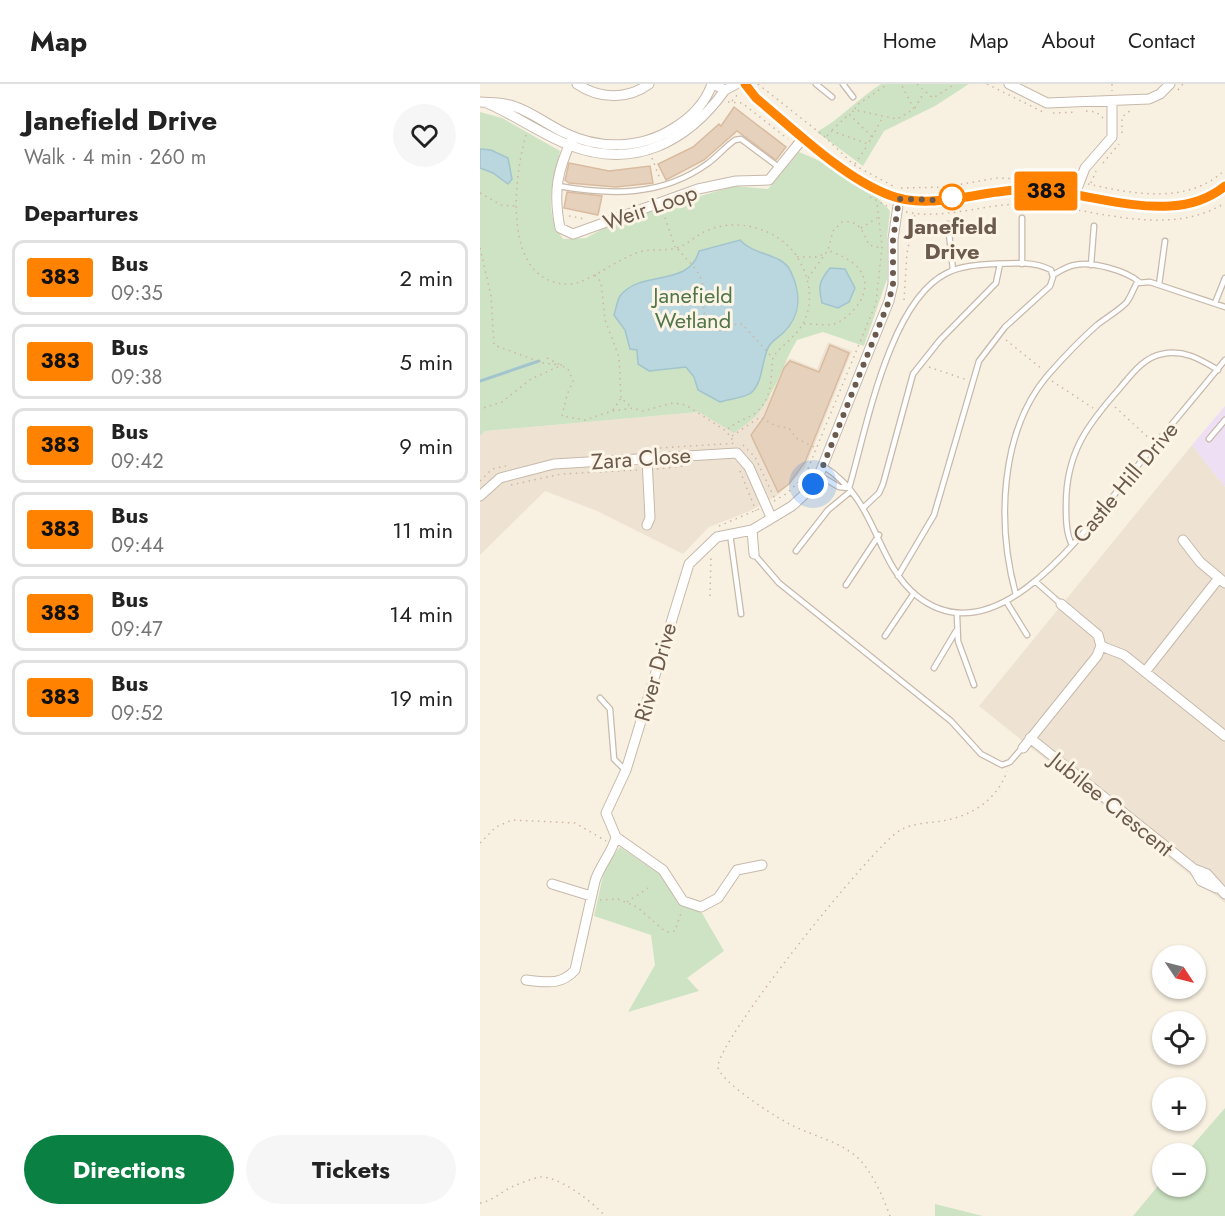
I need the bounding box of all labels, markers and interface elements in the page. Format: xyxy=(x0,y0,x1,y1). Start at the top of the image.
text: Map xyxy=(30,21,87,62)
text: Home xyxy=(883,26,936,56)
text: Map xyxy=(969,26,1009,56)
text: About xyxy=(1042,26,1095,56)
text: Contact xyxy=(1128,26,1195,56)
text: Janefield Drive xyxy=(24,100,217,141)
button: heart xyxy=(393,104,456,167)
text: Walk · 4 min · 260 m xyxy=(24,143,206,172)
line badge: 383 xyxy=(1012,172,1080,210)
street label: Weir Loop xyxy=(599,176,701,238)
text: 383 xyxy=(1026,176,1066,206)
marker: Janefield Drive xyxy=(939,184,965,210)
text: Departures xyxy=(24,197,138,229)
place label: Janefield Drive xyxy=(903,210,997,267)
text: Bus xyxy=(111,247,148,279)
text: 383 xyxy=(40,262,80,292)
text: 2 min xyxy=(399,262,453,294)
text: 09:35 xyxy=(111,279,163,308)
park label: Janefield Wetland xyxy=(650,279,733,336)
text: Bus xyxy=(111,331,148,363)
text: 383 xyxy=(40,346,80,376)
text: 5 min xyxy=(400,346,453,378)
text: 09:38 xyxy=(111,363,162,392)
street label: Castle Hill Drive xyxy=(1065,414,1185,550)
text: Bus xyxy=(111,415,148,447)
text: 383 xyxy=(40,430,80,460)
text: 9 min xyxy=(399,430,453,462)
street label: Zara Close xyxy=(590,439,692,477)
text: 09:42 xyxy=(111,447,164,476)
your location xyxy=(798,469,828,499)
text: Bus xyxy=(111,499,148,531)
text: 383 xyxy=(40,514,80,544)
text: 11 min xyxy=(392,514,453,546)
text: 09:44 xyxy=(111,531,164,560)
text: Bus xyxy=(111,583,148,615)
text: 383 xyxy=(40,598,80,628)
text: 14 min xyxy=(389,598,453,630)
text: 09:47 xyxy=(111,615,163,644)
street label: River Drive xyxy=(626,619,684,725)
text: Bus xyxy=(111,667,148,699)
text: 383 xyxy=(40,682,80,712)
text: 19 min xyxy=(389,682,453,714)
text: 09:52 xyxy=(111,699,163,728)
street label: Jubilee Crescent xyxy=(1041,742,1181,864)
north arrow xyxy=(1152,945,1206,999)
map controls xyxy=(1152,945,1206,1197)
button: locate xyxy=(1152,1011,1206,1065)
button: + xyxy=(1152,1077,1206,1131)
button: Directions xyxy=(24,1135,234,1204)
button: Tickets xyxy=(246,1135,456,1204)
button: − xyxy=(1152,1143,1206,1197)

